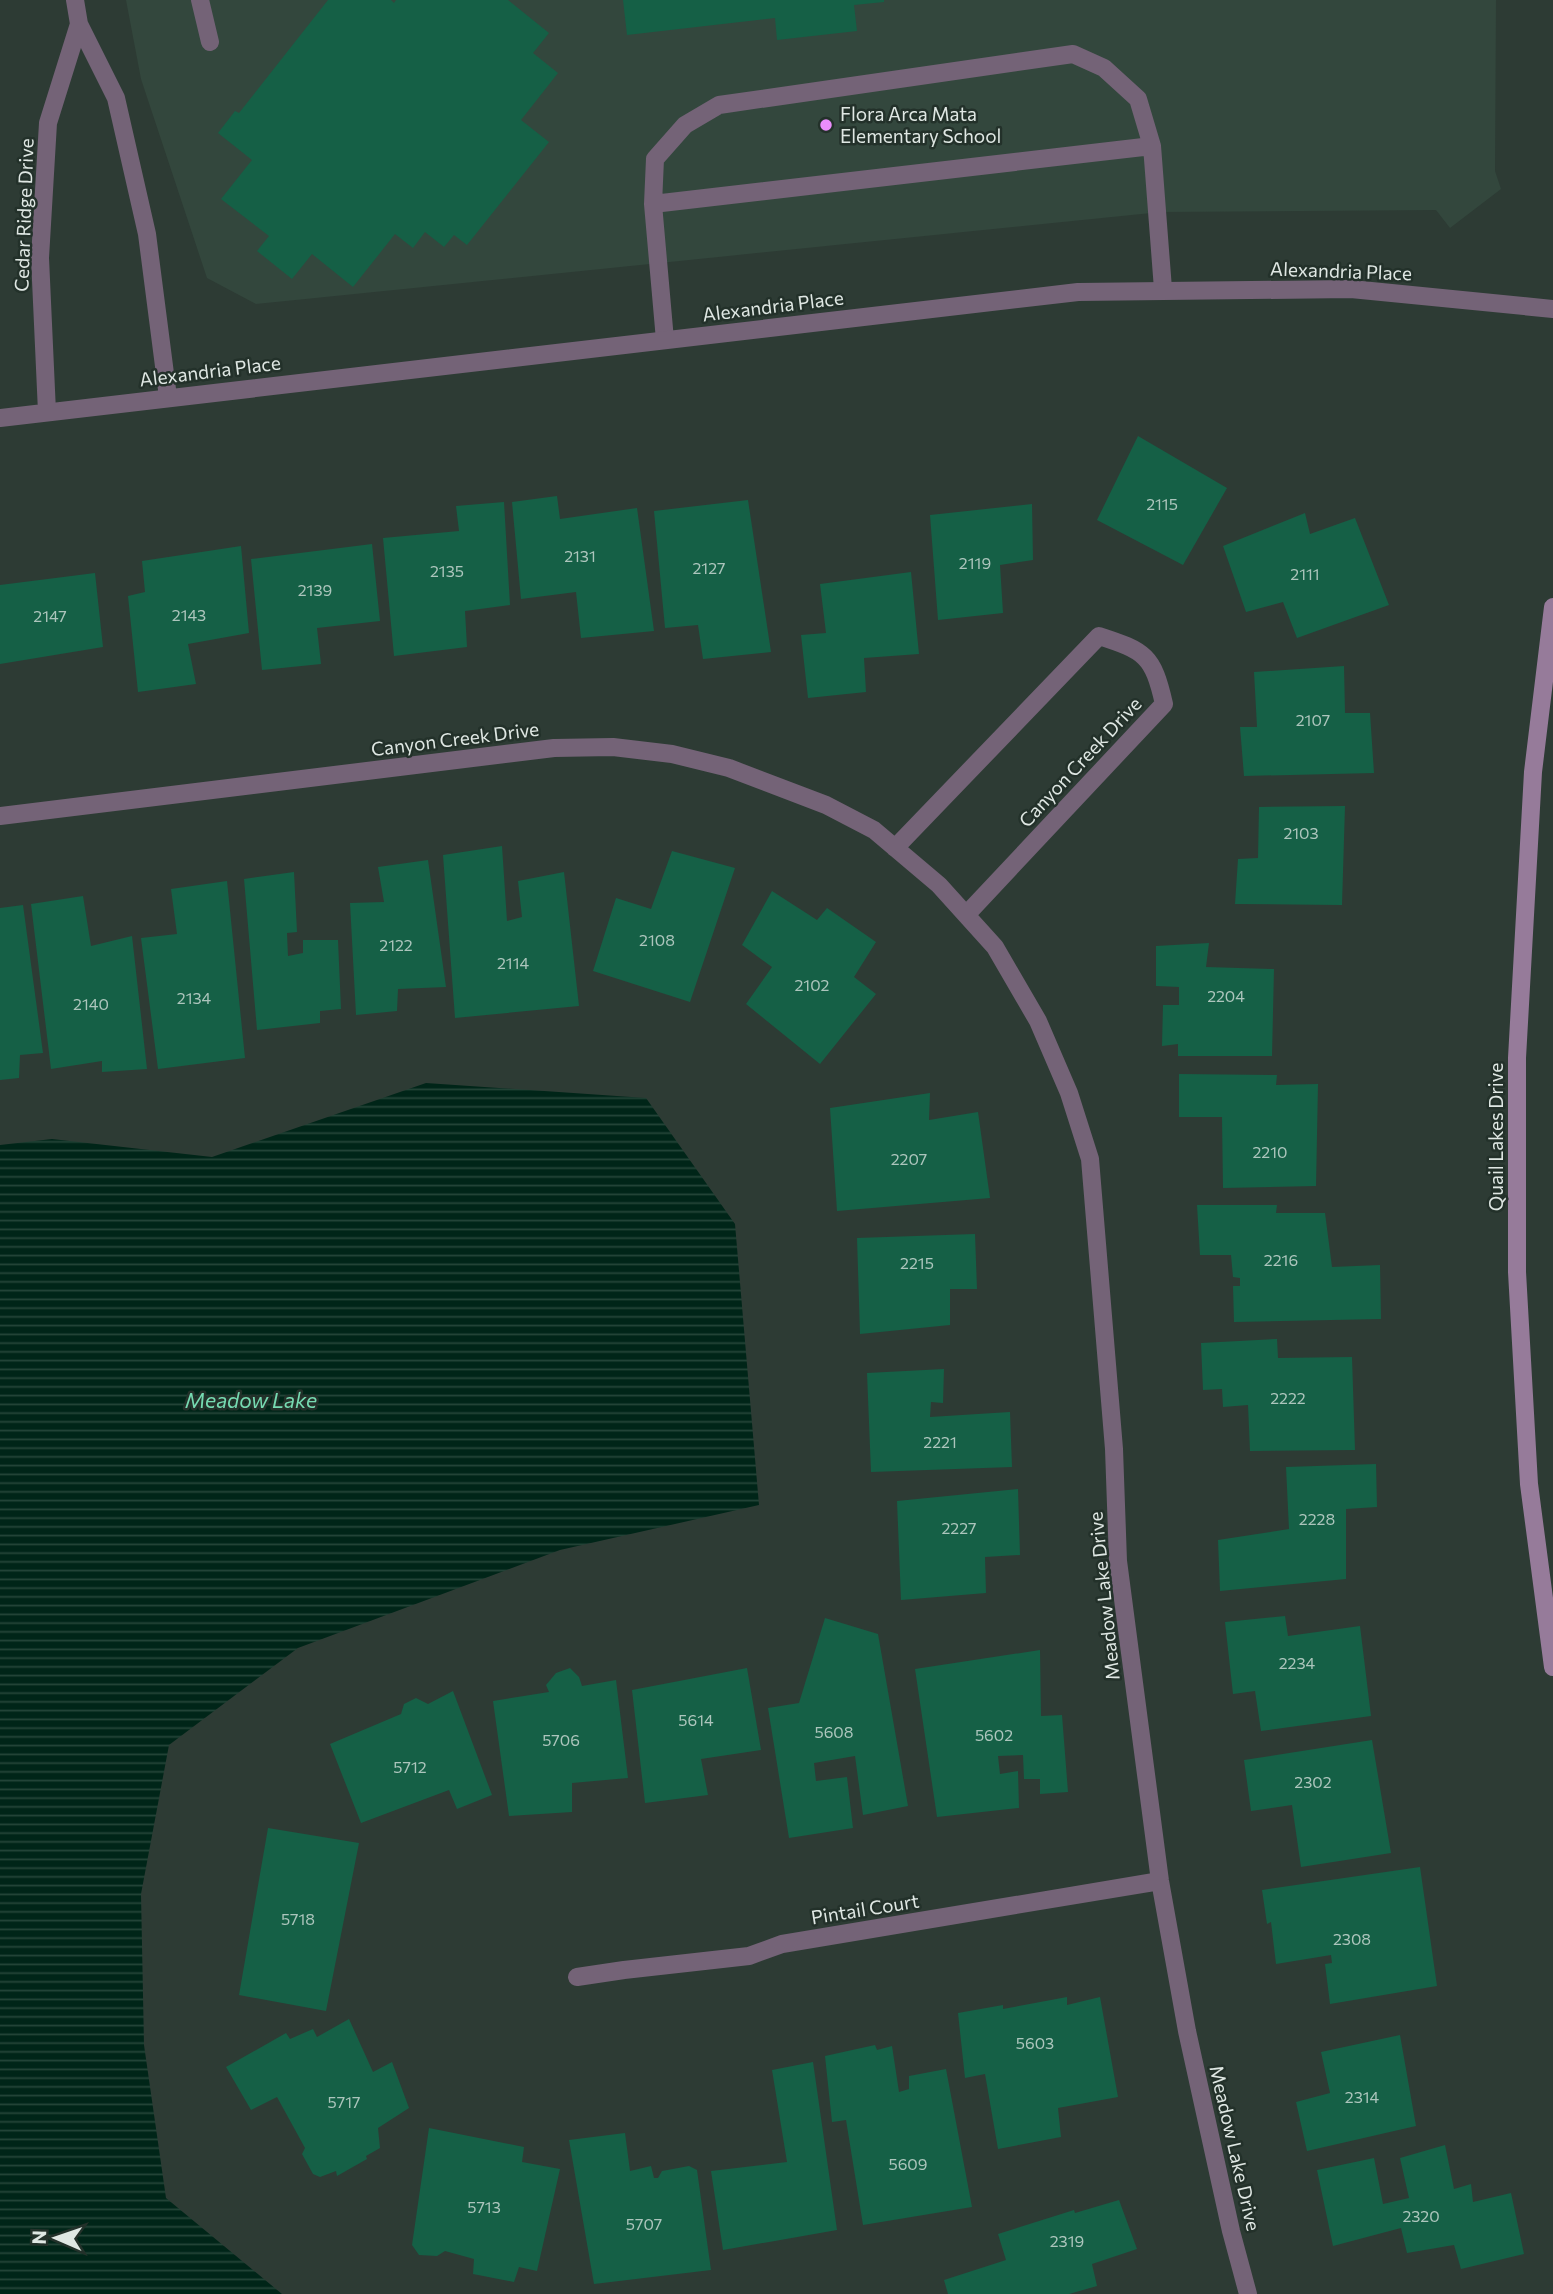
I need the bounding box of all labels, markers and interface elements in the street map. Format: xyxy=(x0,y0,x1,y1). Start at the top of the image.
place label: Flora Arca Mata Elementary School xyxy=(840,102,1001,147)
marker: Flora Arca Mata Elementary School xyxy=(818,117,834,133)
street label: Cedar Ridge Drive xyxy=(9,138,38,292)
street label: Alexandria Place xyxy=(1270,257,1412,284)
street label: Alexandria Place xyxy=(701,285,845,326)
street label: Alexandria Place xyxy=(138,350,282,391)
house number: 2115 xyxy=(1146,494,1178,513)
house number: 2131 xyxy=(564,546,596,565)
house number: 2119 xyxy=(959,553,991,572)
house number: 2127 xyxy=(693,558,726,577)
house number: 2135 xyxy=(430,561,464,580)
house number: 2111 xyxy=(1290,564,1320,583)
house number: 2139 xyxy=(298,580,332,599)
house number: 2143 xyxy=(172,605,206,624)
house number: 2147 xyxy=(33,606,67,625)
street label: Canyon Creek Drive xyxy=(1014,692,1146,831)
house number: 2107 xyxy=(1296,710,1330,729)
street label: Canyon Creek Drive xyxy=(370,717,540,760)
house number: 2103 xyxy=(1283,823,1319,842)
house number: 2108 xyxy=(639,930,675,949)
house number: 2122 xyxy=(379,935,413,954)
house number: 2114 xyxy=(497,953,529,972)
house number: 2102 xyxy=(795,975,830,994)
house number: 2204 xyxy=(1207,986,1245,1005)
house number: 2134 xyxy=(177,988,212,1007)
house number: 2140 xyxy=(73,994,109,1013)
street label: Quail Lakes Drive xyxy=(1484,1063,1507,1211)
house number: 2210 xyxy=(1252,1142,1288,1161)
house number: 2207 xyxy=(891,1149,927,1168)
house number: 2216 xyxy=(1264,1250,1298,1269)
house number: 2215 xyxy=(900,1253,934,1272)
water label: Meadow Lake xyxy=(185,1387,317,1412)
house number: 2222 xyxy=(1270,1388,1306,1407)
house number: 2221 xyxy=(923,1432,957,1451)
house number: 2228 xyxy=(1299,1509,1335,1528)
street label: Meadow Lake Drive xyxy=(1083,1511,1124,1681)
house number: 2227 xyxy=(941,1518,977,1537)
house number: 2234 xyxy=(1279,1653,1316,1672)
house number: 5614 xyxy=(678,1710,714,1729)
house number: 5608 xyxy=(814,1722,854,1741)
house number: 5602 xyxy=(975,1725,1013,1744)
house number: 5706 xyxy=(542,1730,580,1749)
house number: 5712 xyxy=(393,1757,427,1776)
house number: 2302 xyxy=(1294,1772,1332,1791)
street label: Pintail Court xyxy=(809,1889,921,1928)
house number: 5718 xyxy=(281,1909,315,1928)
house number: 2308 xyxy=(1333,1929,1371,1948)
house number: 5603 xyxy=(1016,2033,1054,2052)
street label: Meadow Lake Drive xyxy=(1205,2063,1266,2233)
house number: 2314 xyxy=(1345,2087,1380,2106)
house number: 5717 xyxy=(328,2092,360,2111)
house number: 5609 xyxy=(888,2154,928,2173)
house number: 5713 xyxy=(467,2197,501,2216)
north arrow xyxy=(21,2203,91,2273)
house number: 2320 xyxy=(1402,2206,1440,2225)
house number: 5707 xyxy=(626,2214,662,2233)
text: N xyxy=(27,2230,50,2245)
house number: 2319 xyxy=(1050,2231,1084,2250)

